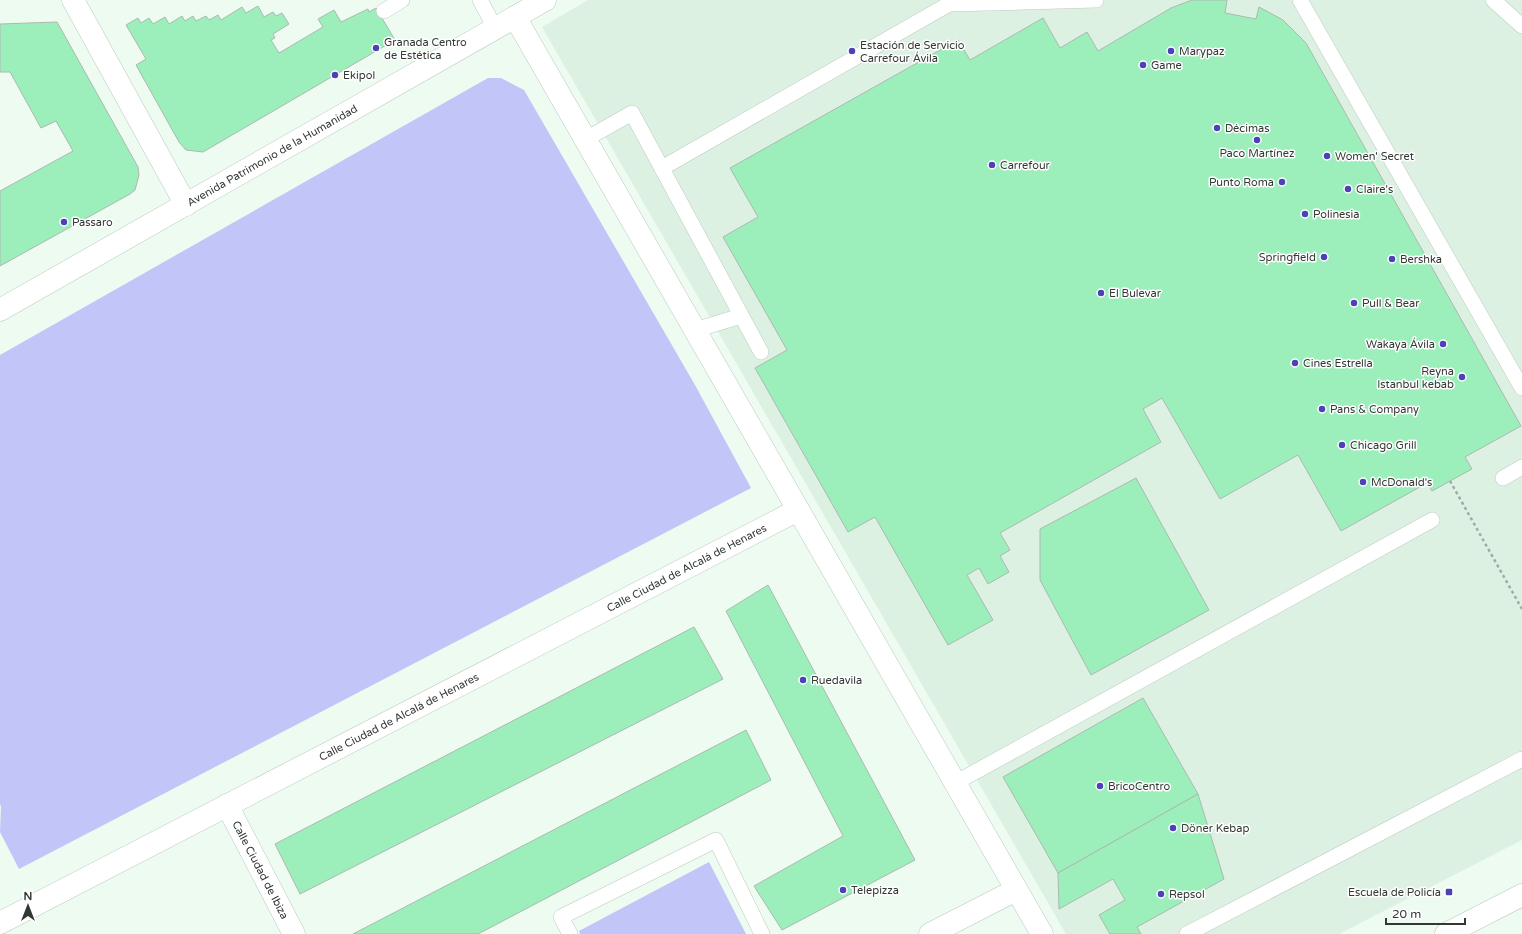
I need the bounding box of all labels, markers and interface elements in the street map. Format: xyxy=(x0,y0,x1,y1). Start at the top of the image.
place label: Granada Centro de Estética xyxy=(384,36,467,62)
place label: Estación de Servicio Carrefour Ávila xyxy=(860,39,965,65)
marker: Granada Centro de Estética xyxy=(371,43,381,53)
place label: Marypaz xyxy=(1179,45,1225,58)
marker: Estación de Servicio Carrefour Ávila xyxy=(847,46,857,56)
marker: Marypaz xyxy=(1166,46,1176,56)
place label: Game xyxy=(1151,59,1182,72)
marker: Game xyxy=(1138,60,1148,70)
place label: Ekipol xyxy=(343,69,375,82)
marker: Ekipol xyxy=(330,70,340,80)
street label: Avenida Patrimonio de la Humanidad xyxy=(185,102,360,209)
place label: Décimas xyxy=(1225,122,1269,135)
marker: Décimas xyxy=(1212,123,1222,133)
marker: Paco Martínez xyxy=(1252,135,1262,145)
place label: Paco Martínez xyxy=(1219,147,1295,160)
place label: Women' Secret xyxy=(1335,150,1414,163)
marker: Women' Secret xyxy=(1322,151,1332,161)
place label: Carrefour xyxy=(1000,159,1051,172)
marker: Carrefour xyxy=(987,160,997,170)
place label: Punto Roma xyxy=(1209,176,1274,189)
marker: Punto Roma xyxy=(1277,177,1287,187)
place label: Claire's xyxy=(1356,183,1393,196)
marker: Claire's xyxy=(1343,184,1353,194)
place label: Polinesia xyxy=(1313,208,1360,221)
marker: Polinesia xyxy=(1300,209,1310,219)
place label: Passaro xyxy=(72,216,113,229)
marker: Passaro xyxy=(59,217,69,227)
place label: Springfield xyxy=(1259,251,1316,264)
marker: Springfield xyxy=(1319,252,1329,262)
place label: Bershka xyxy=(1400,253,1442,266)
marker: Bershka xyxy=(1387,254,1397,264)
place label: El Bulevar xyxy=(1109,287,1162,300)
marker: El Bulevar xyxy=(1096,288,1106,298)
place label: Pull & Bear xyxy=(1362,297,1420,310)
marker: Pull & Bear xyxy=(1349,298,1359,308)
place label: Wakaya Ávila xyxy=(1366,337,1435,351)
marker: Wakaya Ávila xyxy=(1438,339,1448,349)
place label: Cines Estrella xyxy=(1303,357,1373,370)
marker: Cines Estrella xyxy=(1290,358,1300,368)
place label: Reyna Istanbul kebab xyxy=(1377,365,1454,391)
marker: Reyna Istanbul kebab xyxy=(1457,372,1467,382)
place label: Pans & Company xyxy=(1330,403,1419,416)
marker: Pans & Company xyxy=(1317,404,1327,414)
place label: Chicago Grill xyxy=(1350,439,1416,452)
marker: Chicago Grill xyxy=(1337,440,1347,450)
place label: McDonald's xyxy=(1371,476,1432,489)
marker: McDonald's xyxy=(1358,477,1368,487)
street label: Calle Ciudad de Alcalá de Henares xyxy=(604,521,769,614)
street label: Calle Ciudad de Alcalá de Henares xyxy=(317,670,481,763)
place label: Ruedavila xyxy=(811,674,862,687)
marker: Ruedavila xyxy=(798,675,808,685)
place label: BricoCentro xyxy=(1108,780,1170,793)
marker: BricoCentro xyxy=(1095,781,1105,791)
street label: Calle Ciudad de Ibiza xyxy=(230,818,292,921)
place label: Döner Kebap xyxy=(1181,822,1249,835)
marker: Döner Kebap xyxy=(1168,823,1178,833)
place label: Telepizza xyxy=(851,884,899,897)
marker: Telepizza xyxy=(838,885,848,895)
north arrow xyxy=(8,886,48,926)
place label: Escuela de Policía xyxy=(1348,886,1441,899)
marker: Escuela de Policía xyxy=(1444,887,1454,897)
place label: Repsol xyxy=(1169,888,1205,901)
marker: Repsol xyxy=(1156,889,1166,899)
text: N xyxy=(24,890,32,903)
scale bar xyxy=(1386,900,1465,926)
text: 20 m xyxy=(1392,907,1421,921)

